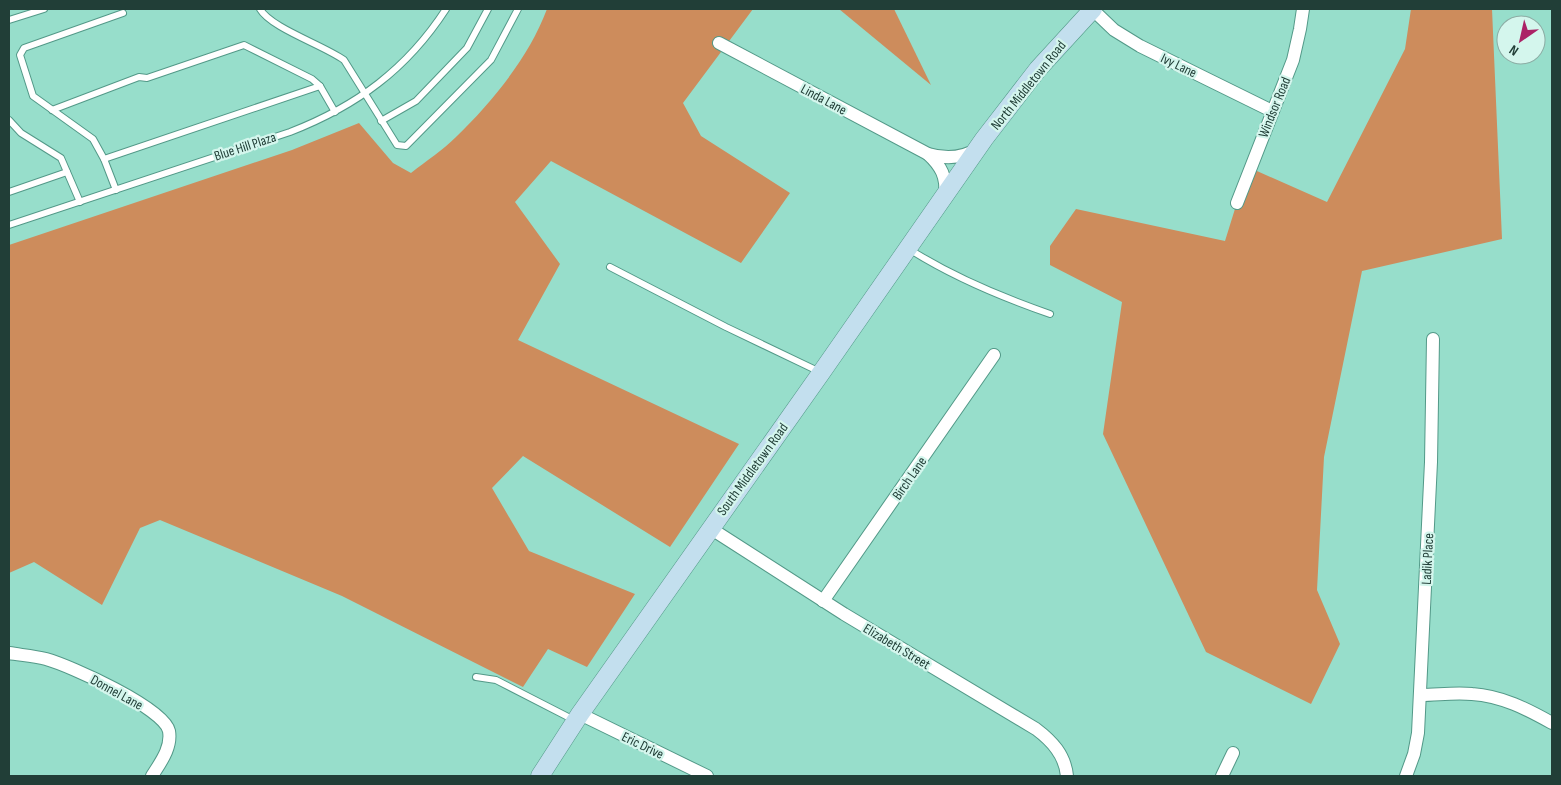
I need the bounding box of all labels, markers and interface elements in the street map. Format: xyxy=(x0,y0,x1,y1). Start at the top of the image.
north arrow xyxy=(1496,15,1546,65)
street label: North Middletown Road xyxy=(987,37,1070,133)
text: N xyxy=(1506,41,1522,60)
street label: Ivy Lane xyxy=(1158,49,1200,81)
street label: Windsor Road xyxy=(1255,74,1294,140)
street label: Linda Lane xyxy=(798,80,850,119)
street label: Blue Hill Plaza xyxy=(212,129,278,164)
street label: South Middletown Road xyxy=(713,420,792,519)
street label: Birch Lane xyxy=(888,453,930,503)
street label: Ladik Place xyxy=(1418,533,1437,585)
street label: Elizabeth Street xyxy=(860,620,933,673)
street label: Donnel Lane xyxy=(88,671,146,714)
street label: Eric Drive xyxy=(619,728,667,763)

